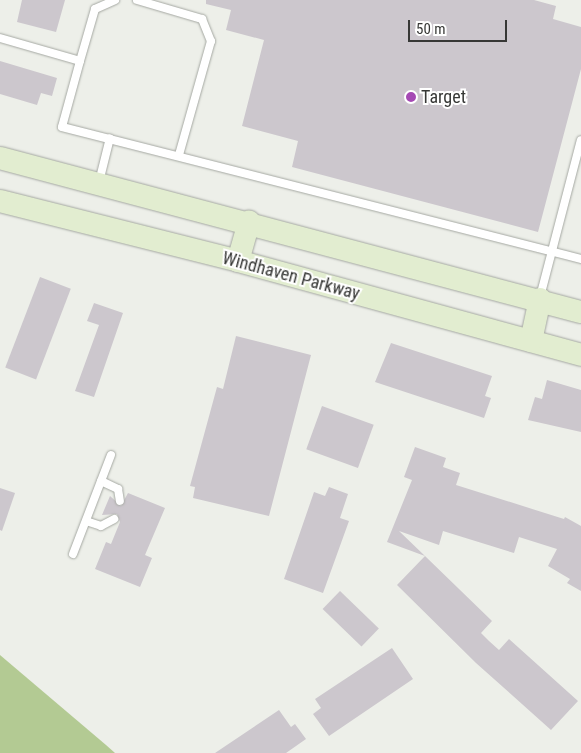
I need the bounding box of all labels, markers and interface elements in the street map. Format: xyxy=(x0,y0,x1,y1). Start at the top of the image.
scale bar xyxy=(411,10,510,42)
text: 50 m xyxy=(416,20,446,38)
place label: Target xyxy=(421,86,466,108)
marker: Target xyxy=(405,91,417,103)
street label: Windhaven Parkway xyxy=(220,247,362,305)

